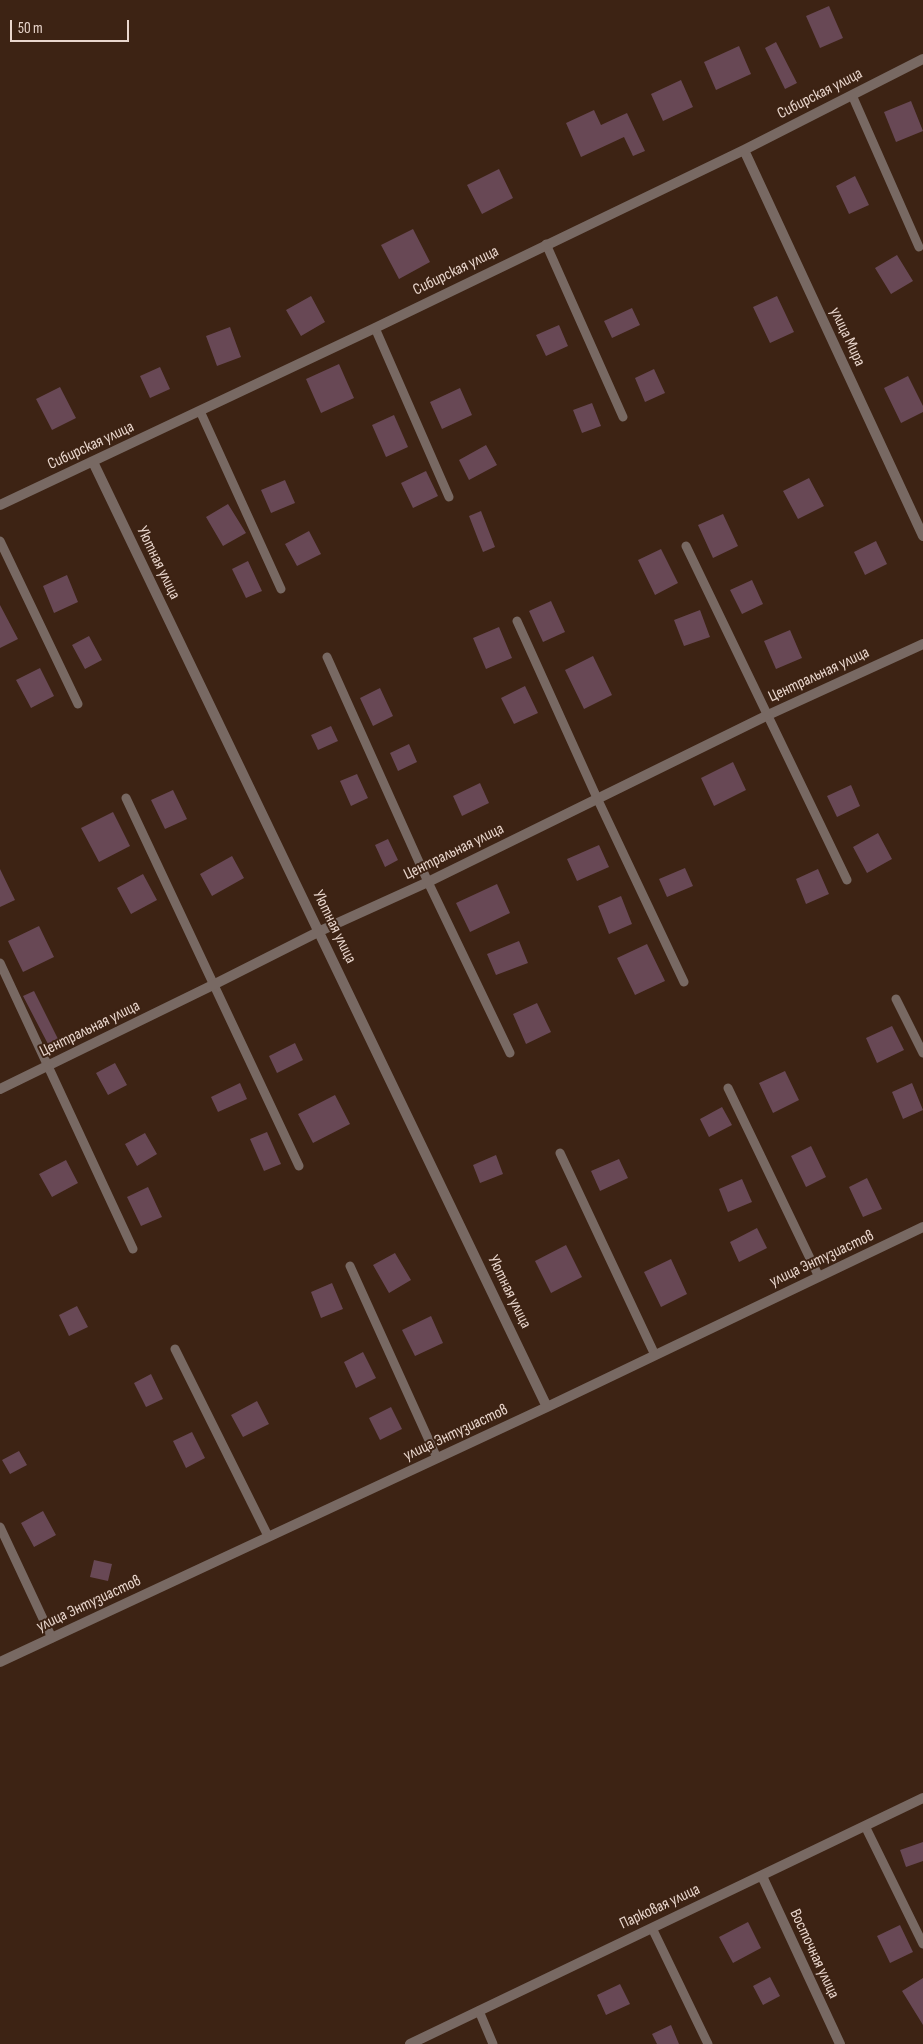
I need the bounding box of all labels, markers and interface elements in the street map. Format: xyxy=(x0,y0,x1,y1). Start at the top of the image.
scale bar xyxy=(12,10,131,42)
text: 50 m xyxy=(18,19,43,38)
street label: Сибирская улица xyxy=(774,64,866,124)
street label: Сибирская улица xyxy=(410,242,502,300)
street label: улица Мира xyxy=(825,305,869,369)
street label: Сибирская улица xyxy=(45,418,137,474)
street label: Уютная улица xyxy=(132,523,184,603)
street label: Центральная улица xyxy=(766,643,872,707)
street label: Центральная улица xyxy=(401,820,507,884)
street label: Уютная улица xyxy=(308,887,360,967)
street label: Центральная улица xyxy=(37,997,143,1061)
street label: улица Энтузиастов xyxy=(767,1226,877,1292)
street label: Уютная улица xyxy=(483,1252,535,1332)
street label: улица Энтузиастов xyxy=(401,1400,511,1466)
street label: улица Энтузиастов xyxy=(34,1571,144,1637)
street label: Парковая улица xyxy=(617,1880,703,1934)
street label: Восточная улица xyxy=(785,1906,843,2002)

